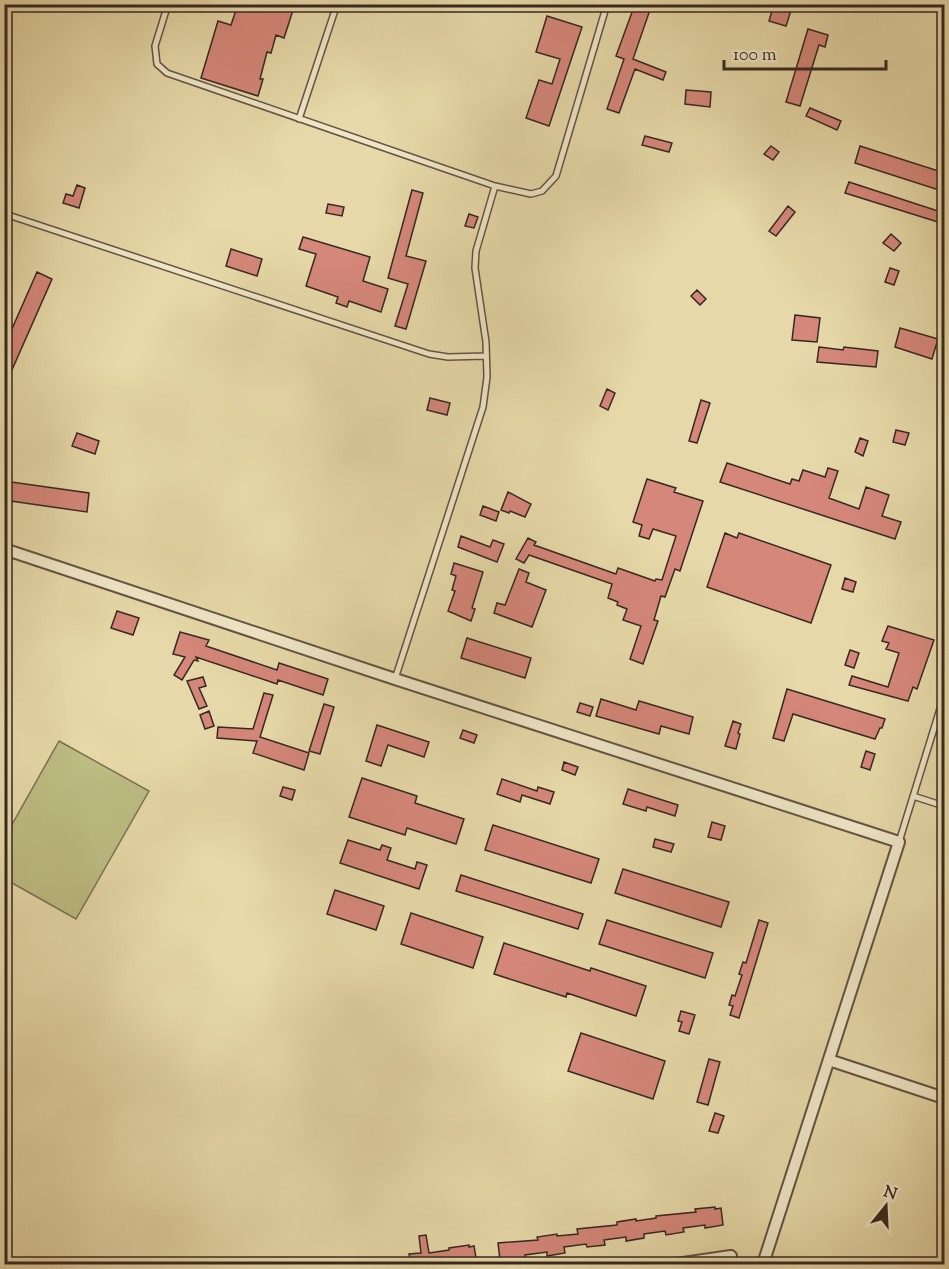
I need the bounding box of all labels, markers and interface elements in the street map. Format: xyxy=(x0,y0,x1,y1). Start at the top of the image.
scale bar xyxy=(724,33,886,71)
text: 100 m xyxy=(733,43,777,69)
north arrow xyxy=(856,1176,916,1236)
text: N xyxy=(880,1181,900,1207)

